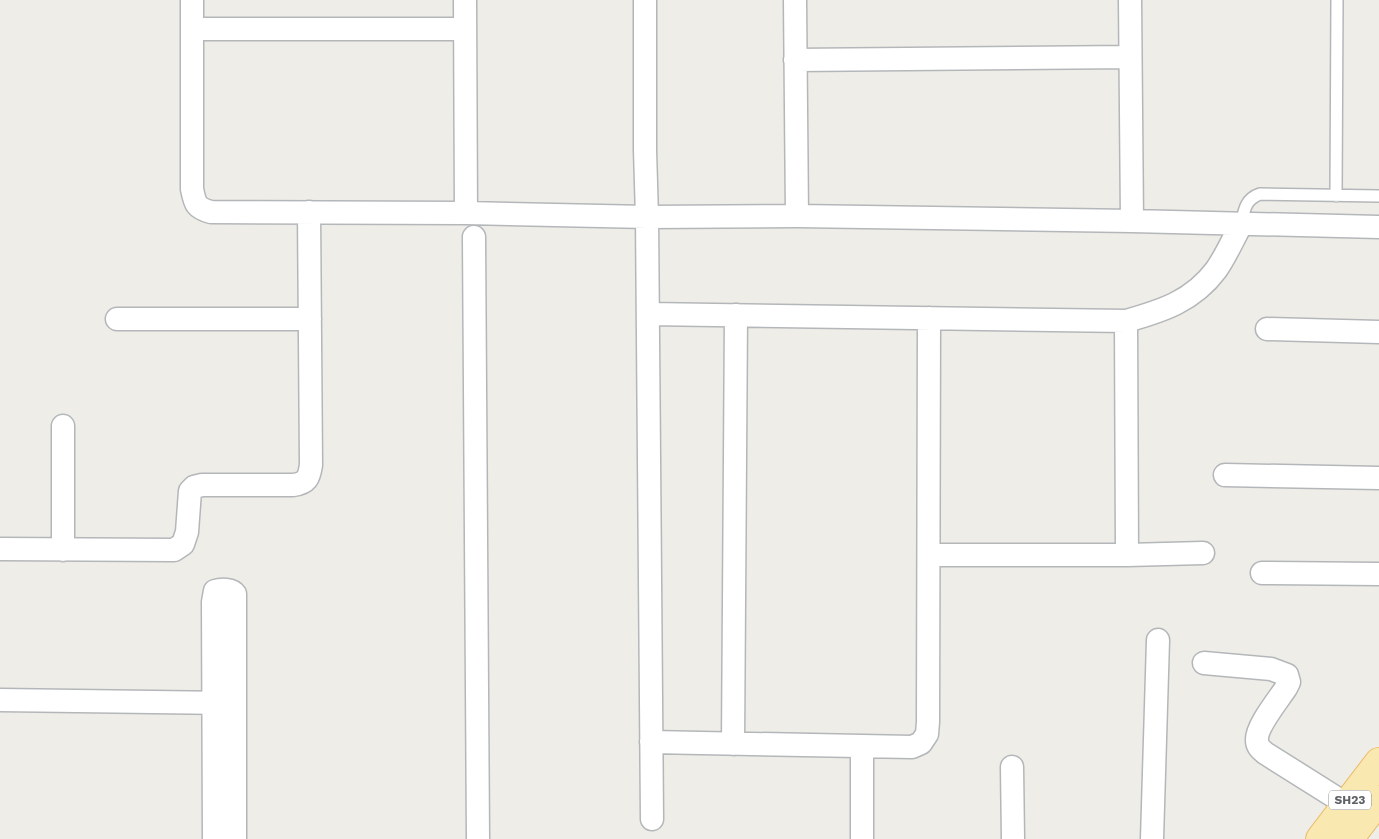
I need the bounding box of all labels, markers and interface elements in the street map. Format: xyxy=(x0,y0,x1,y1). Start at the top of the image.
road number: SH23 xyxy=(1329,790,1371,810)

